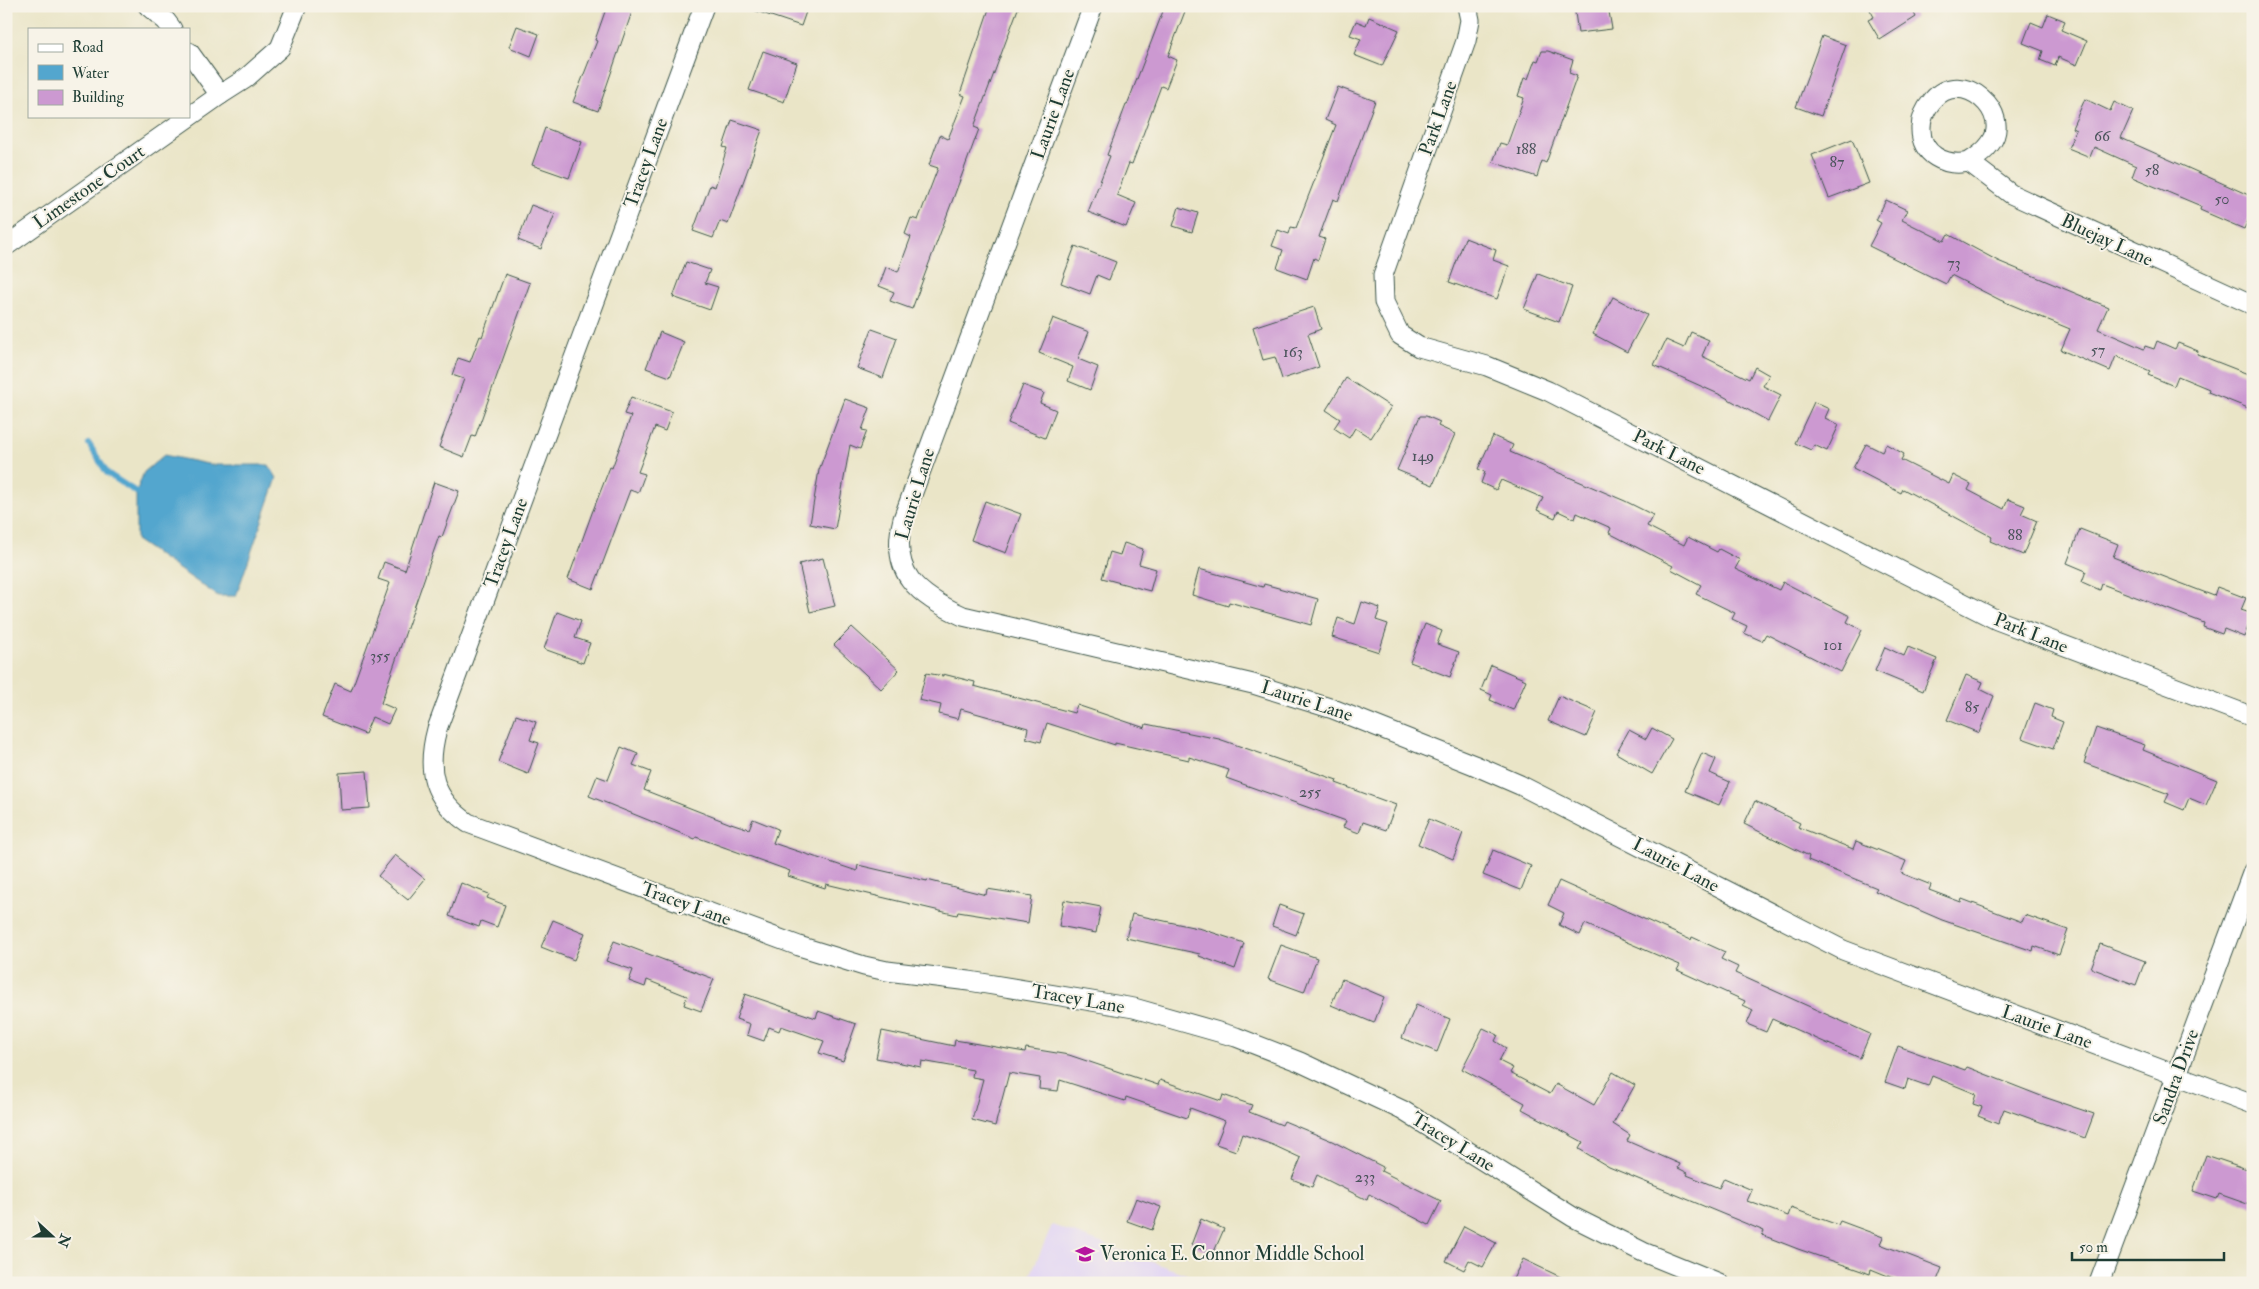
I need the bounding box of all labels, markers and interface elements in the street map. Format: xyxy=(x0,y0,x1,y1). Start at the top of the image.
legend xyxy=(28,28,190,118)
text: Road xyxy=(72,38,104,57)
text: Water xyxy=(71,64,109,83)
street label: Laurie Lane xyxy=(1026,65,1080,163)
street label: Park Lane xyxy=(1413,77,1463,159)
text: Building xyxy=(72,88,124,107)
street label: Tracey Lane xyxy=(619,115,673,211)
house number: 66 xyxy=(2094,126,2111,146)
house number: 188 xyxy=(1516,139,1537,159)
street label: Limestone Court xyxy=(28,140,150,234)
house number: 87 xyxy=(1830,152,1845,172)
house number: 58 xyxy=(2145,160,2160,180)
house number: 50 xyxy=(2214,189,2230,209)
street label: Bluejay Lane xyxy=(2057,208,2157,272)
house number: 73 xyxy=(1947,253,1961,273)
house number: 57 xyxy=(2091,340,2106,360)
house number: 163 xyxy=(1283,342,1303,362)
street label: Park Lane xyxy=(1629,424,1709,480)
street label: Laurie Lane xyxy=(890,445,940,543)
house number: 149 xyxy=(1412,446,1434,466)
street label: Tracey Lane xyxy=(479,495,533,591)
house number: 88 xyxy=(2007,525,2023,545)
street label: Park Lane xyxy=(1990,607,2072,659)
house number: 101 xyxy=(1823,635,1843,655)
house number: 355 xyxy=(370,646,390,666)
street label: Laurie Lane xyxy=(1258,675,1356,727)
house number: 85 xyxy=(1965,697,1979,717)
house number: 255 xyxy=(1299,782,1321,802)
street label: Laurie Lane xyxy=(1629,832,1723,898)
street label: Tracey Lane xyxy=(638,877,734,931)
street label: Tracey Lane xyxy=(1030,979,1127,1019)
street label: Laurie Lane xyxy=(1998,1000,2096,1054)
street label: Sandra Drive xyxy=(2148,1026,2204,1128)
street label: Tracey Lane xyxy=(1407,1107,1499,1177)
house number: 233 xyxy=(1355,1167,1375,1187)
north arrow xyxy=(28,1212,78,1262)
scale bar xyxy=(2072,1229,2224,1261)
text: N xyxy=(53,1231,74,1250)
text: 50 m xyxy=(2079,1238,2108,1257)
place label: Veronica E. Connor Middle School xyxy=(1100,1242,1365,1266)
school or university icon: Veronica E. Connor Middle School xyxy=(1074,1243,1096,1265)

